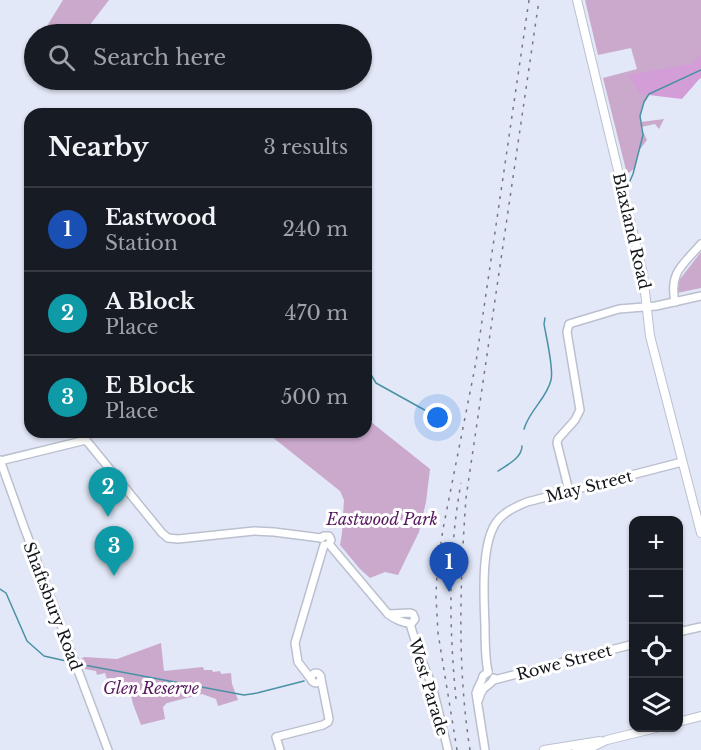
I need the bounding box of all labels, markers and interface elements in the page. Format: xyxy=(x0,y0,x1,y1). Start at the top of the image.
search box xyxy=(24,24,372,90)
icon: search xyxy=(45,41,78,74)
text: Search here xyxy=(93,44,226,71)
text: Nearby xyxy=(48,131,149,163)
text: 3 results xyxy=(264,135,348,159)
street label: Blaxland Road xyxy=(609,171,655,291)
text: Eastwood xyxy=(105,204,217,231)
text: 1 xyxy=(63,217,72,241)
text: 240 m xyxy=(283,217,348,241)
text: Station xyxy=(105,231,178,255)
text: A Block xyxy=(105,288,195,315)
text: 2 xyxy=(61,301,74,325)
text: 470 m xyxy=(285,301,348,325)
text: Place xyxy=(105,315,159,339)
text: E Block xyxy=(105,372,194,399)
text: 3 xyxy=(61,385,74,409)
text: 500 m xyxy=(281,385,348,409)
text: Place xyxy=(105,399,159,423)
your location xyxy=(423,403,452,432)
street label: May Street xyxy=(544,466,634,506)
pin: 2 xyxy=(88,468,128,517)
park label: Eastwood Park xyxy=(325,509,438,529)
map controls xyxy=(629,516,683,732)
button: + xyxy=(629,516,683,570)
pin: 3 xyxy=(94,526,134,576)
street label: Shaftsbury Road xyxy=(19,539,87,673)
pin: 1 xyxy=(430,542,468,592)
button: − xyxy=(629,570,683,624)
button: locate xyxy=(629,624,683,678)
street label: West Parade xyxy=(404,635,453,738)
street label: Rowe Street xyxy=(514,640,614,684)
park label: Glen Reserve xyxy=(103,678,200,698)
button: layers xyxy=(629,678,683,732)

